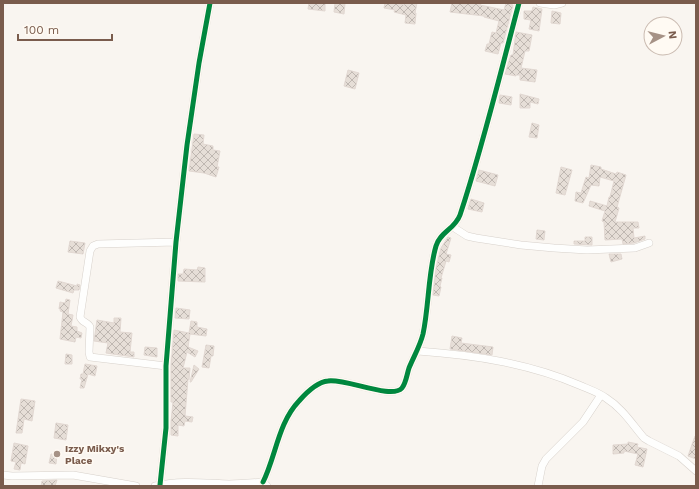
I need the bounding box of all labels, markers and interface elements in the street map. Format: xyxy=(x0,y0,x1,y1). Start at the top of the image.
scale bar xyxy=(18,16,112,42)
north arrow xyxy=(643,16,683,56)
text: 100 m xyxy=(24,23,59,37)
text: N xyxy=(665,30,679,40)
place label: Izzy Mikxy's Place xyxy=(65,443,125,466)
marker: Izzy Mikxy's Place xyxy=(52,449,62,459)

